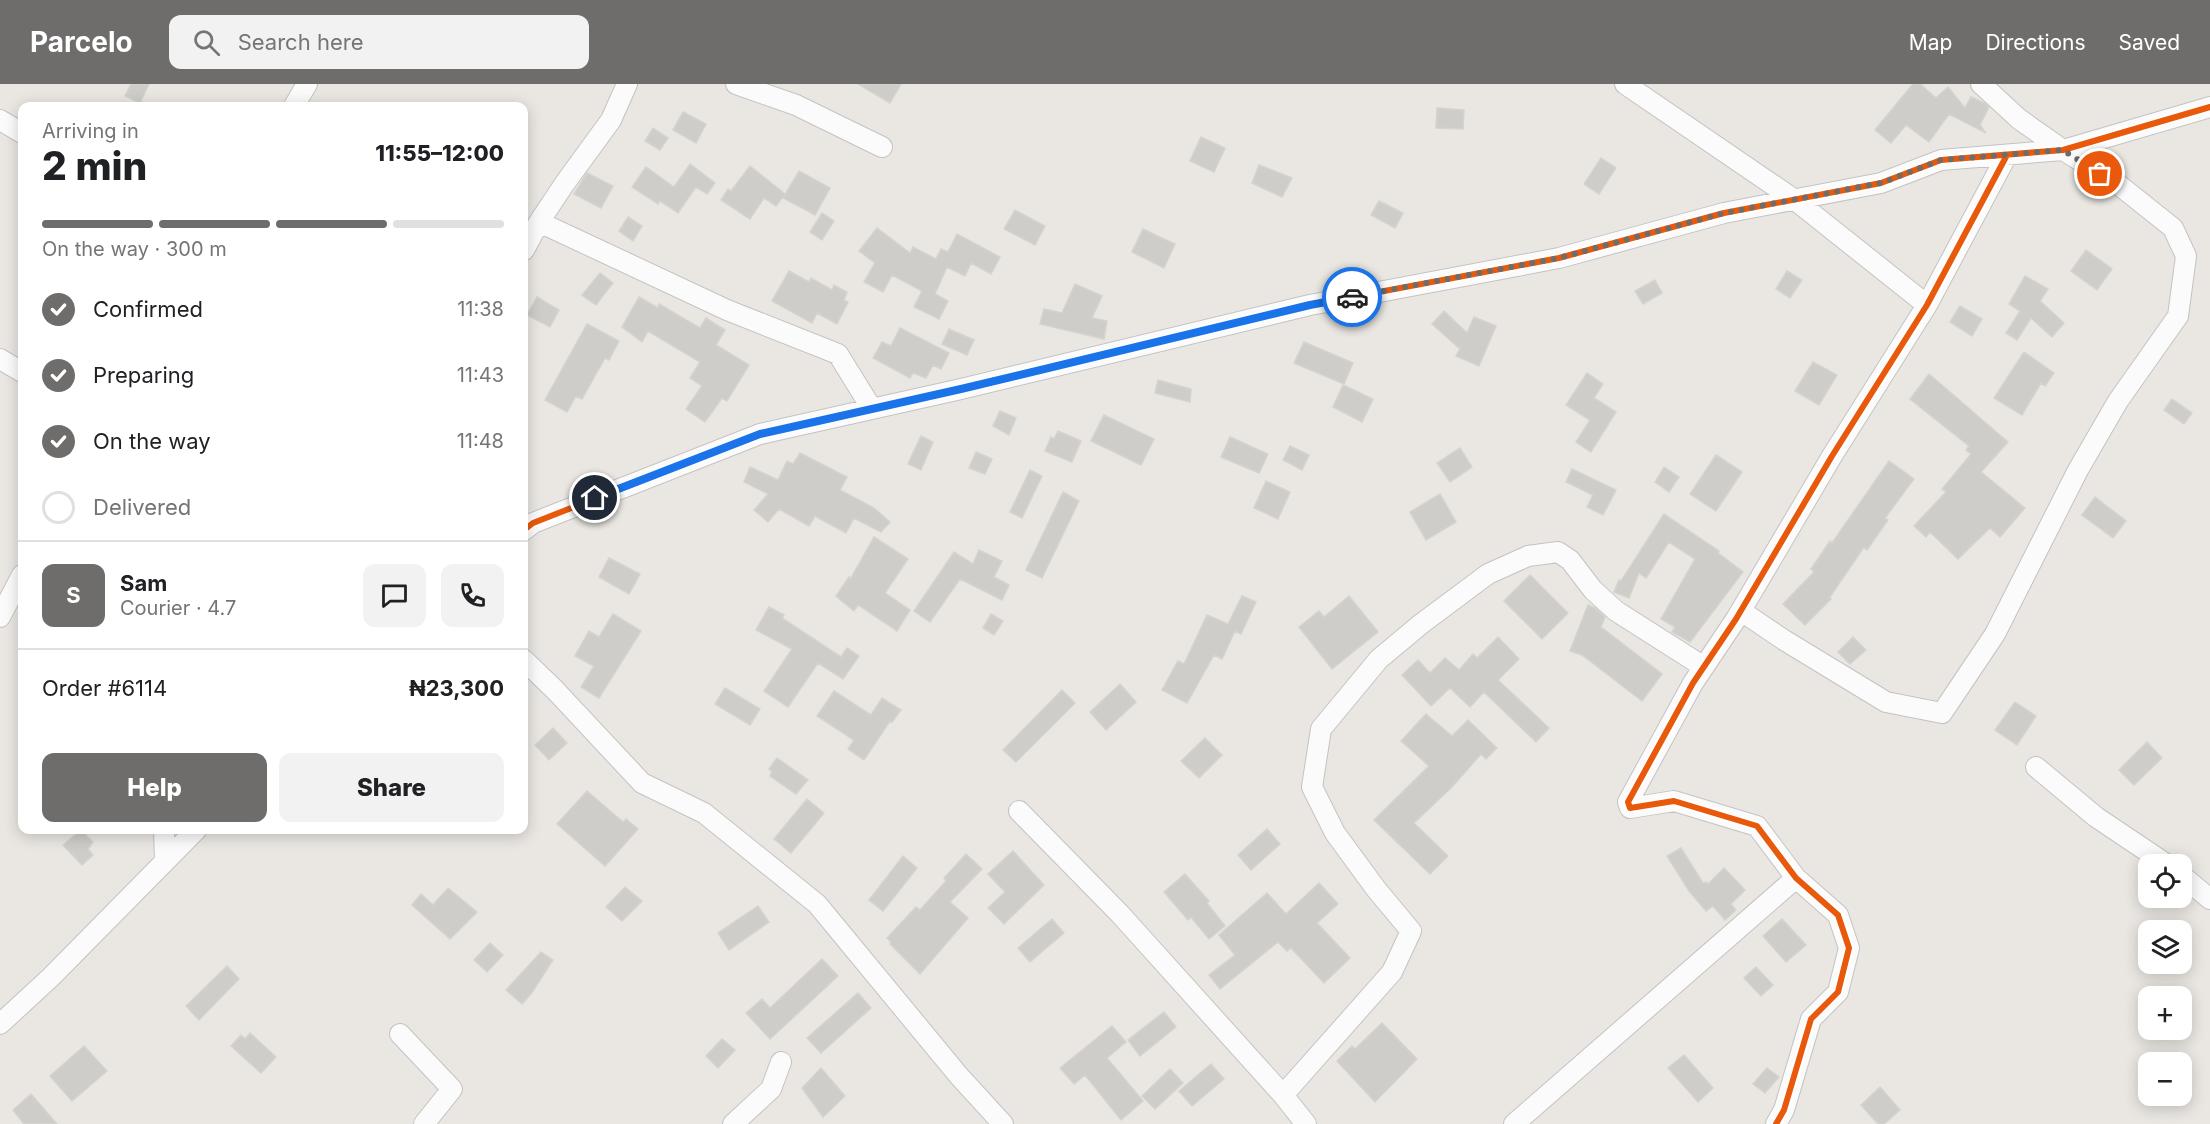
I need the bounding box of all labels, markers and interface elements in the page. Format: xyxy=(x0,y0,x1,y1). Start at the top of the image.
search box xyxy=(169,15,589,69)
text: Parcelo xyxy=(30,25,133,59)
icon: search xyxy=(190,26,223,59)
text: Search here xyxy=(238,29,363,55)
text: Map xyxy=(1909,30,1952,55)
text: Directions xyxy=(1985,30,2086,55)
text: Saved xyxy=(2119,30,2180,55)
text: Arriving in xyxy=(42,119,139,143)
text: 11:55–12:00 xyxy=(375,140,504,166)
text: 2 min xyxy=(42,142,147,189)
pin xyxy=(2074,148,2125,199)
icon: bag xyxy=(2083,157,2116,190)
text: On the way · 300 m xyxy=(42,237,227,261)
courier xyxy=(1322,267,1382,327)
icon: car xyxy=(1336,281,1369,314)
icon: check xyxy=(42,293,75,326)
text: Confirmed xyxy=(93,296,203,322)
text: 11:38 xyxy=(457,297,504,321)
icon: check xyxy=(42,359,75,392)
text: Preparing xyxy=(93,362,194,388)
text: 11:43 xyxy=(457,363,504,387)
icon: check xyxy=(42,425,75,458)
text: On the way xyxy=(93,428,211,454)
text: 11:48 xyxy=(457,429,504,453)
pin xyxy=(569,472,620,523)
icon: home xyxy=(578,481,611,514)
text: Delivered xyxy=(93,494,191,520)
button: chat xyxy=(363,564,426,627)
button: phone xyxy=(441,564,504,627)
text: Sam xyxy=(120,570,167,596)
text: S xyxy=(66,582,81,608)
text: Courier · 4.7 xyxy=(120,596,236,620)
text: Order #6114 xyxy=(42,675,167,701)
text: ₦23,300 xyxy=(409,675,504,701)
button: Help xyxy=(42,753,267,822)
button: Share xyxy=(279,753,504,822)
map controls xyxy=(2138,854,2192,1106)
button: locate xyxy=(2138,854,2192,908)
button: layers xyxy=(2138,920,2192,974)
button: + xyxy=(2138,986,2192,1040)
button: − xyxy=(2138,1052,2192,1106)

